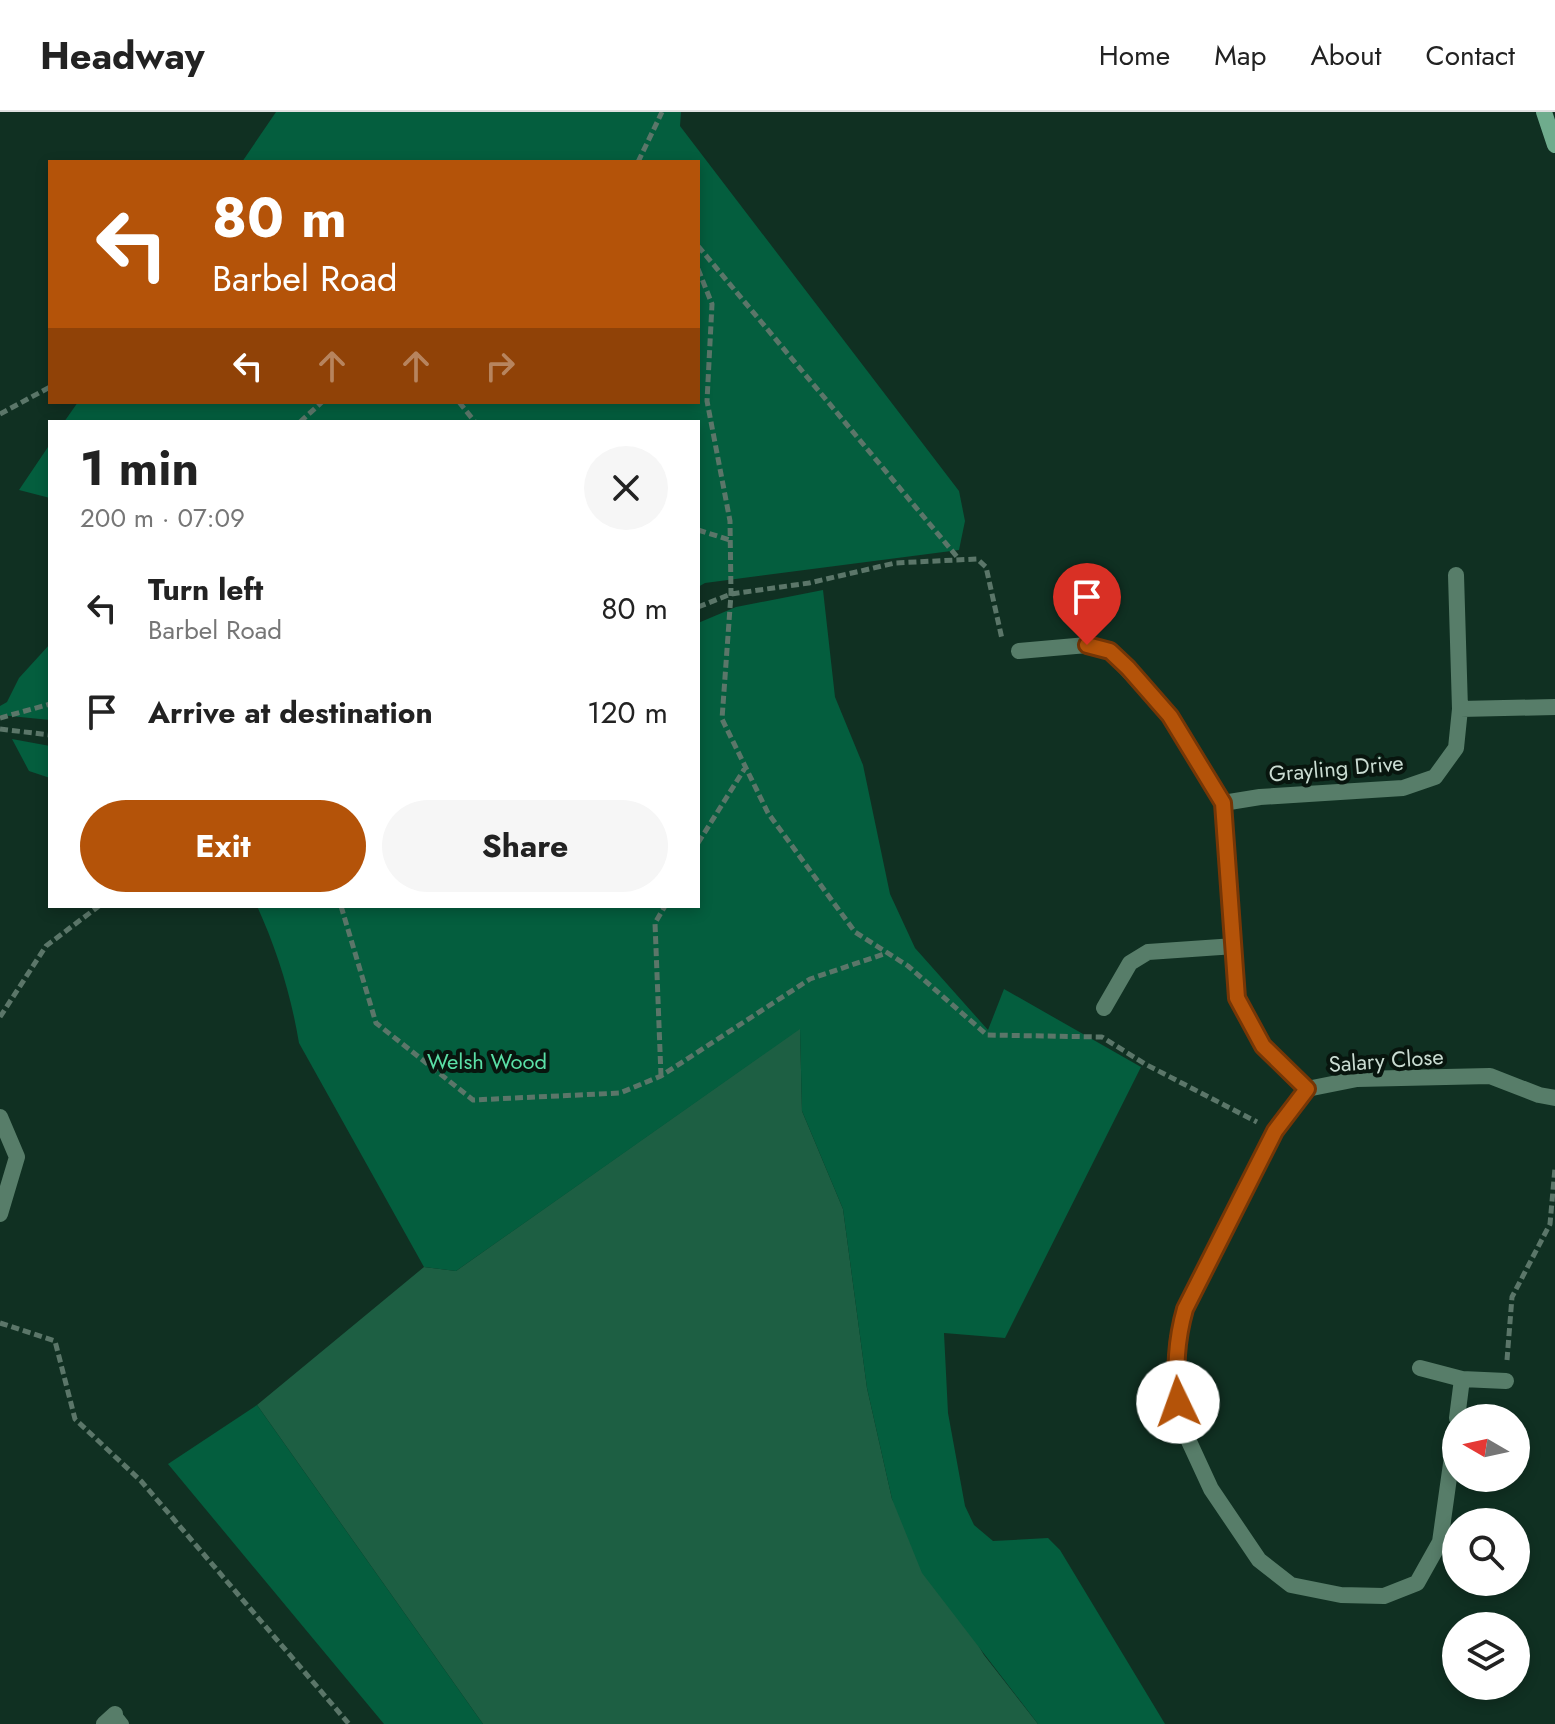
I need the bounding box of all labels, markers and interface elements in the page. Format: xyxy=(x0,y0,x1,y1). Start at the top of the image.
text: Headway xyxy=(40,28,205,83)
text: Home xyxy=(1099,35,1170,76)
text: Map xyxy=(1214,35,1266,76)
text: About xyxy=(1310,35,1382,76)
text: Contact xyxy=(1426,35,1515,76)
text: 80 m xyxy=(212,177,347,258)
icon: left xyxy=(80,192,184,296)
text: Barbel Road xyxy=(212,252,398,304)
icon: left xyxy=(226,344,270,388)
icon: ahead xyxy=(310,344,354,388)
icon: ahead xyxy=(394,344,438,388)
icon: right xyxy=(478,344,522,388)
text: 1 min xyxy=(80,434,199,503)
button: close xyxy=(584,446,668,530)
text: 200 m · 07:09 xyxy=(80,499,245,537)
pin xyxy=(1053,563,1121,645)
text: Turn left xyxy=(148,568,263,611)
icon: arrive xyxy=(1065,575,1109,619)
icon: left xyxy=(80,586,124,630)
text: 80 m xyxy=(601,587,668,630)
text: Barbel Road xyxy=(148,611,282,649)
icon: arrive xyxy=(80,690,124,734)
text: Arrive at destination xyxy=(148,691,433,734)
text: 120 m xyxy=(587,691,668,734)
street label: Grayling Drive xyxy=(1267,746,1405,790)
button: Exit xyxy=(80,800,366,892)
button: Share xyxy=(382,800,668,892)
street label: Salary Close xyxy=(1327,1040,1445,1080)
park label: Welsh Wood xyxy=(427,1045,547,1077)
position arrow xyxy=(1136,1360,1220,1444)
north arrow xyxy=(1442,1404,1530,1492)
map controls xyxy=(1442,1404,1530,1700)
button: search xyxy=(1442,1508,1530,1596)
button: layers xyxy=(1442,1612,1530,1700)

